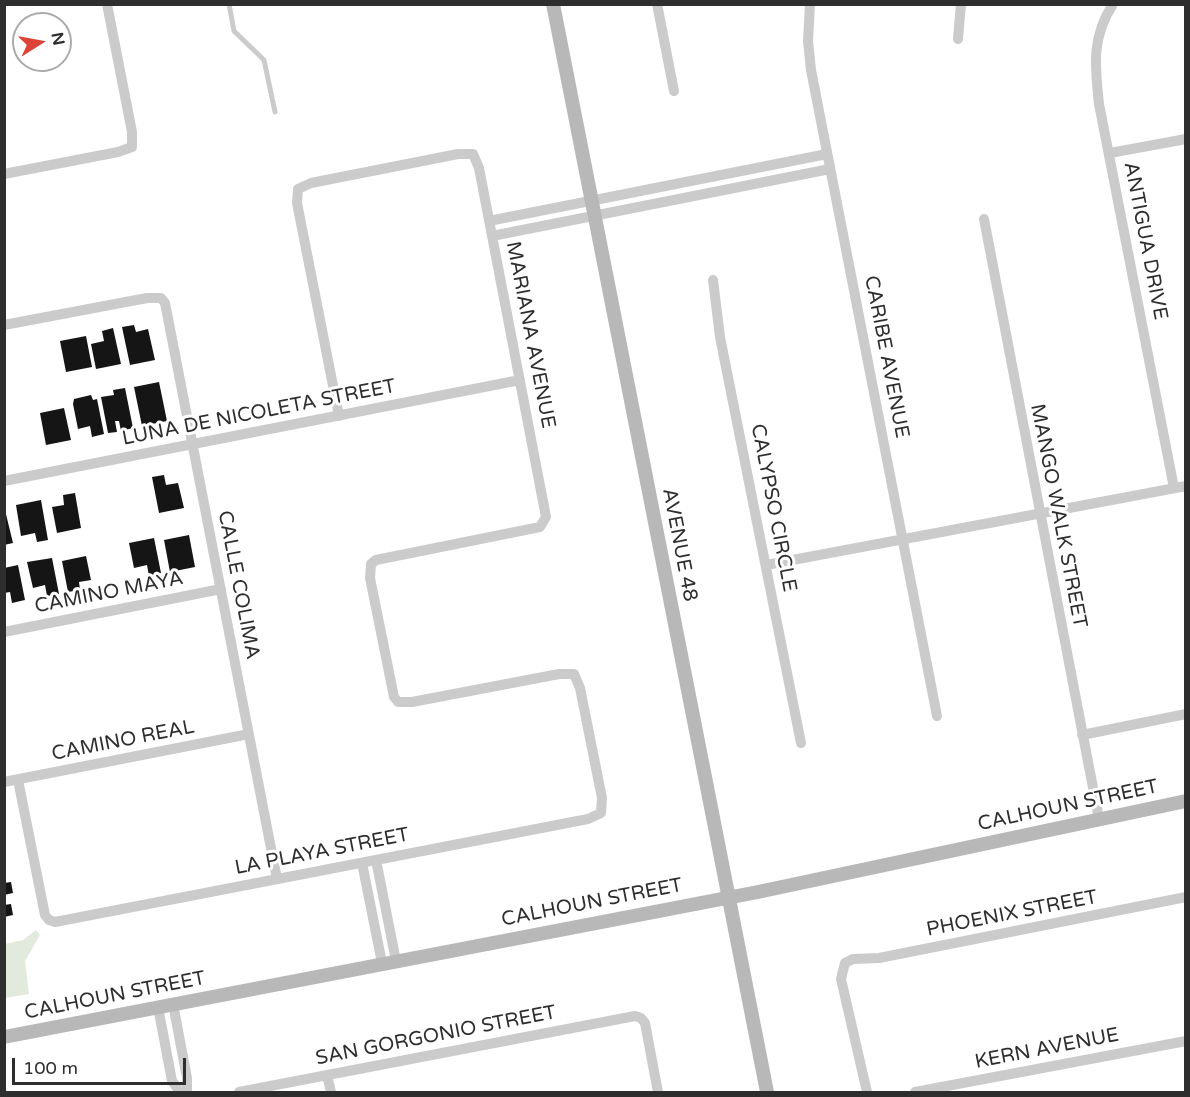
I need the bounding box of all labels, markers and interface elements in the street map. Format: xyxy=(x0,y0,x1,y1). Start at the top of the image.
north arrow xyxy=(12,12,72,72)
text: N xyxy=(47,31,69,47)
street label: ANTIGUA DRIVE xyxy=(1118,160,1172,322)
street label: MARIANA AVENUE xyxy=(500,239,560,431)
street label: CARIBE AVENUE xyxy=(858,274,914,440)
street label: LUNA DE NICOLETA STREET xyxy=(120,375,398,451)
street label: MANGO WALK STREET xyxy=(1024,402,1092,630)
street label: CALYPSO CIRCLE xyxy=(745,422,801,594)
street label: AVENUE 48 xyxy=(656,486,702,604)
street label: CALLE COLIMA xyxy=(212,509,264,661)
street label: CAMINO MAYA xyxy=(33,567,185,619)
street label: CAMINO REAL xyxy=(50,715,196,767)
street label: CALHOUN STREET xyxy=(976,775,1160,837)
street label: LA PLAYA STREET xyxy=(233,823,411,881)
street label: CALHOUN STREET xyxy=(499,874,685,932)
street label: PHOENIX STREET xyxy=(924,886,1100,942)
street label: CALHOUN STREET xyxy=(22,967,208,1025)
street label: SAN GORGONIO STREET xyxy=(314,1001,558,1071)
street label: KERN AVENUE xyxy=(973,1023,1121,1075)
scale bar xyxy=(15,1046,189,1084)
text: 100 m xyxy=(23,1057,78,1079)

